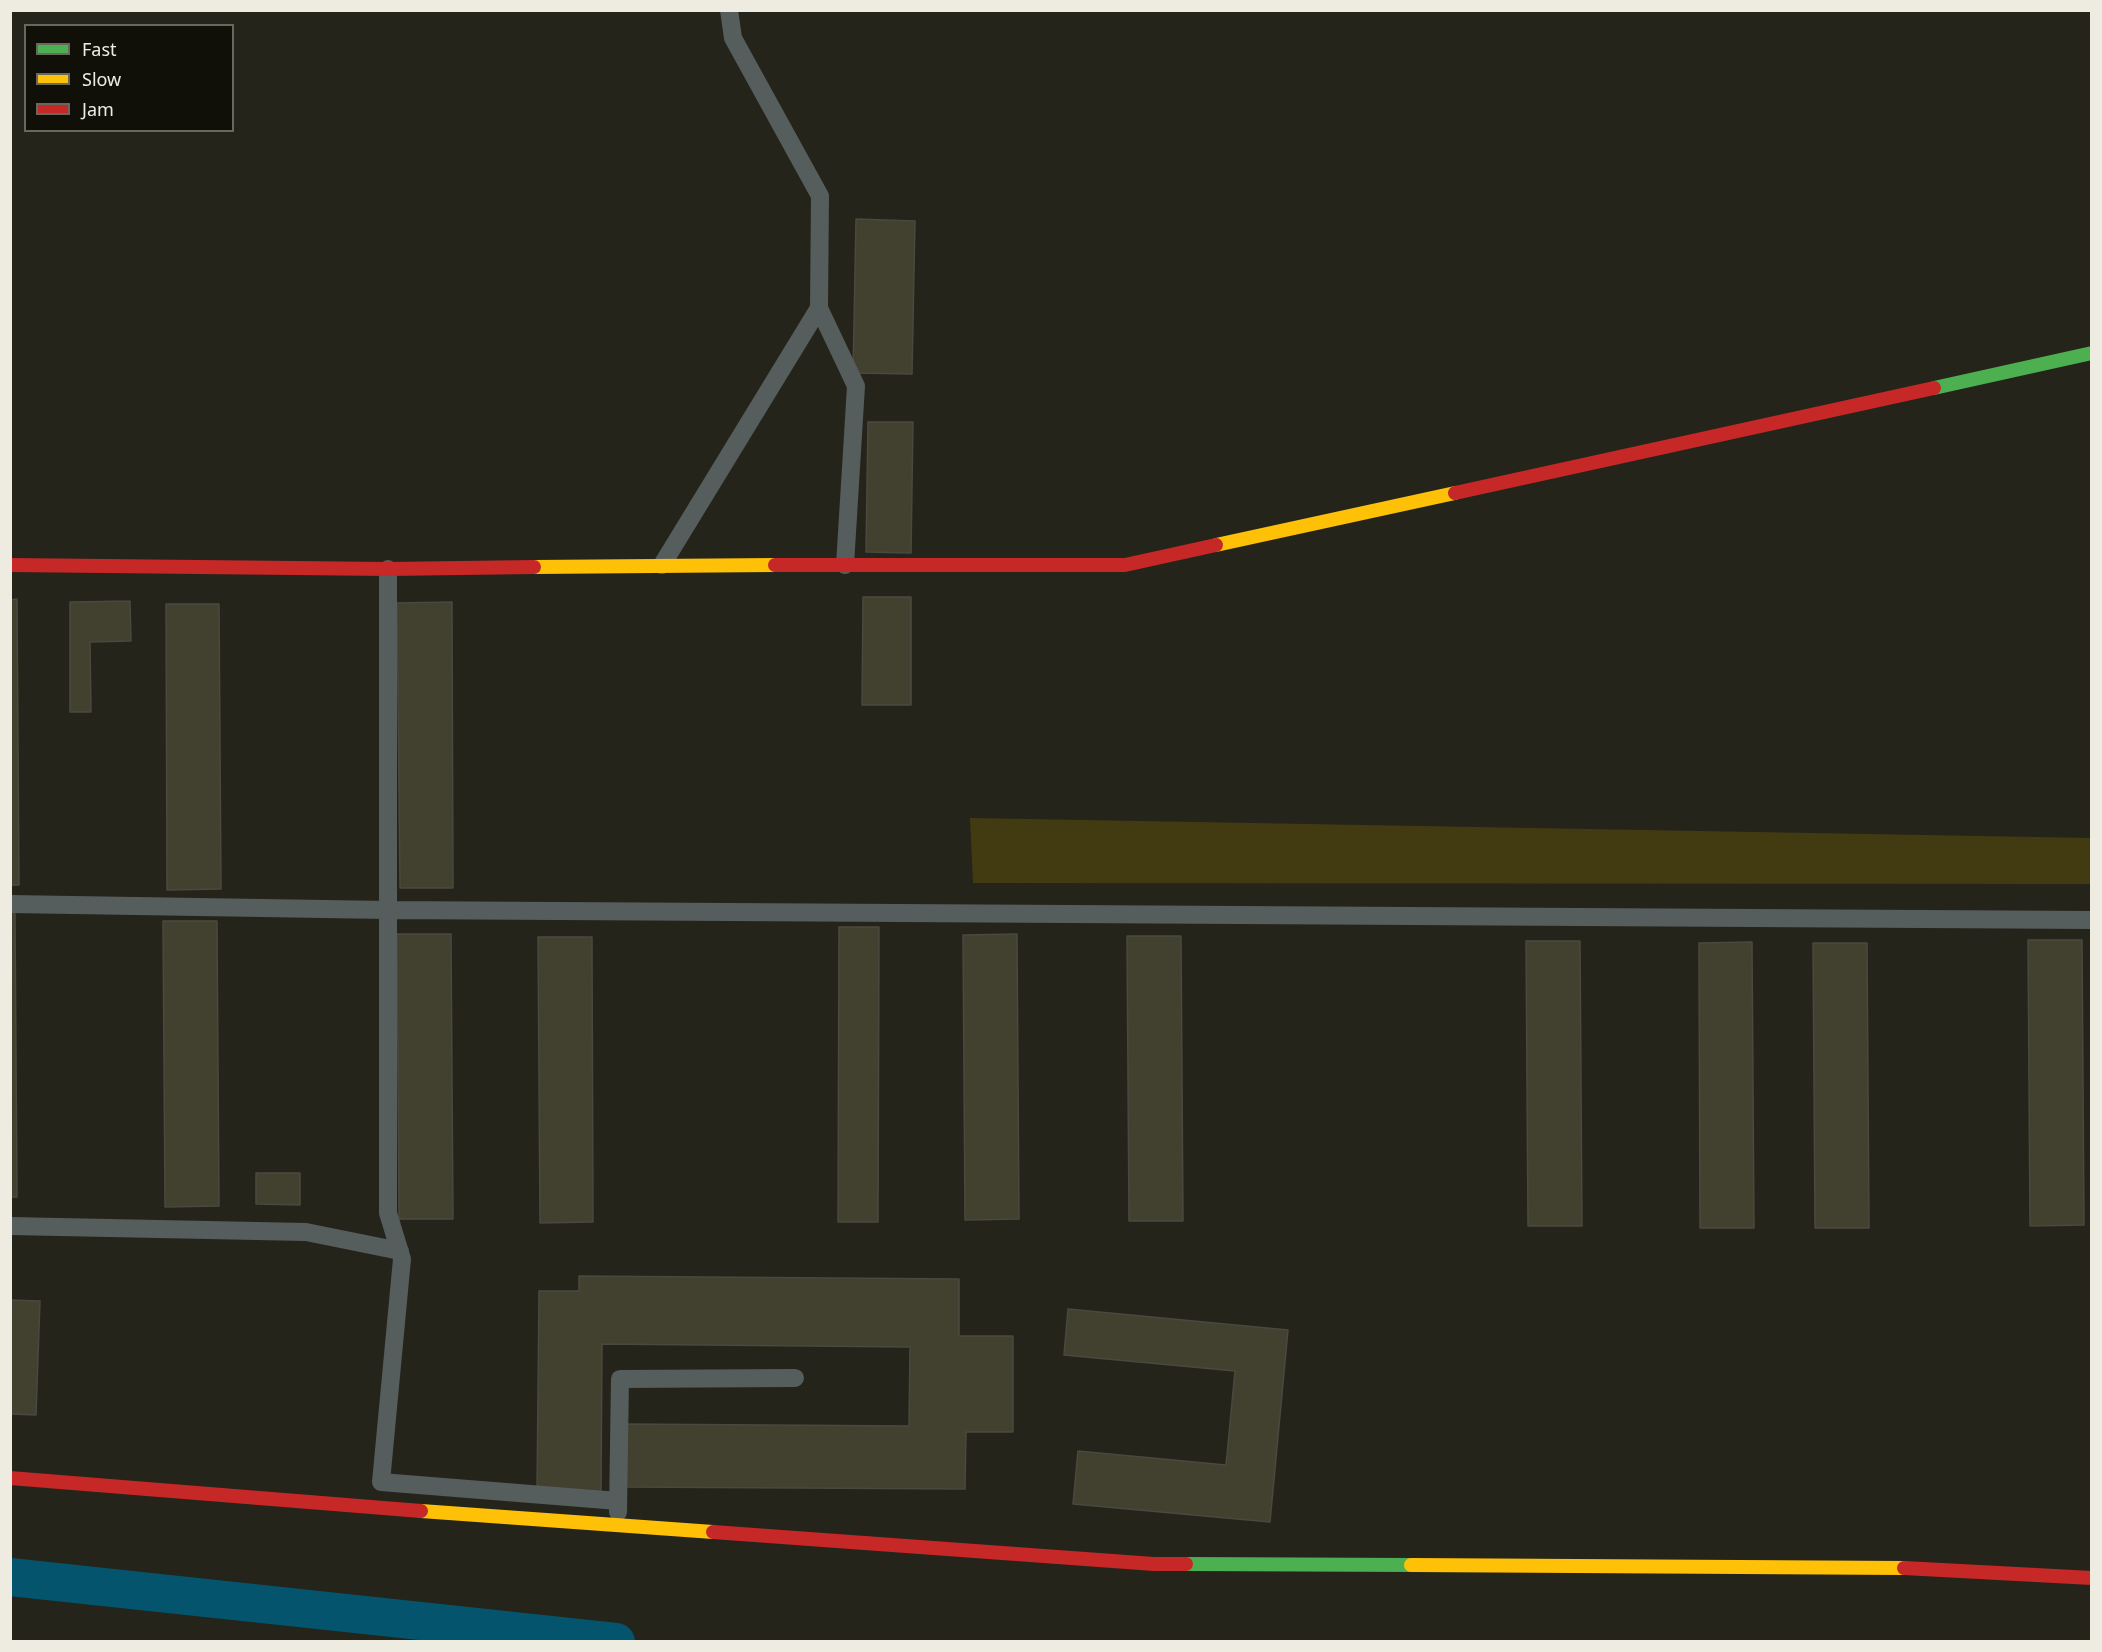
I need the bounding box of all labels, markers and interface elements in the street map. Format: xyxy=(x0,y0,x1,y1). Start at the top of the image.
legend xyxy=(24,24,234,132)
text: Fast xyxy=(82,37,117,61)
text: Slow xyxy=(82,67,121,91)
text: Jam xyxy=(82,97,114,121)

